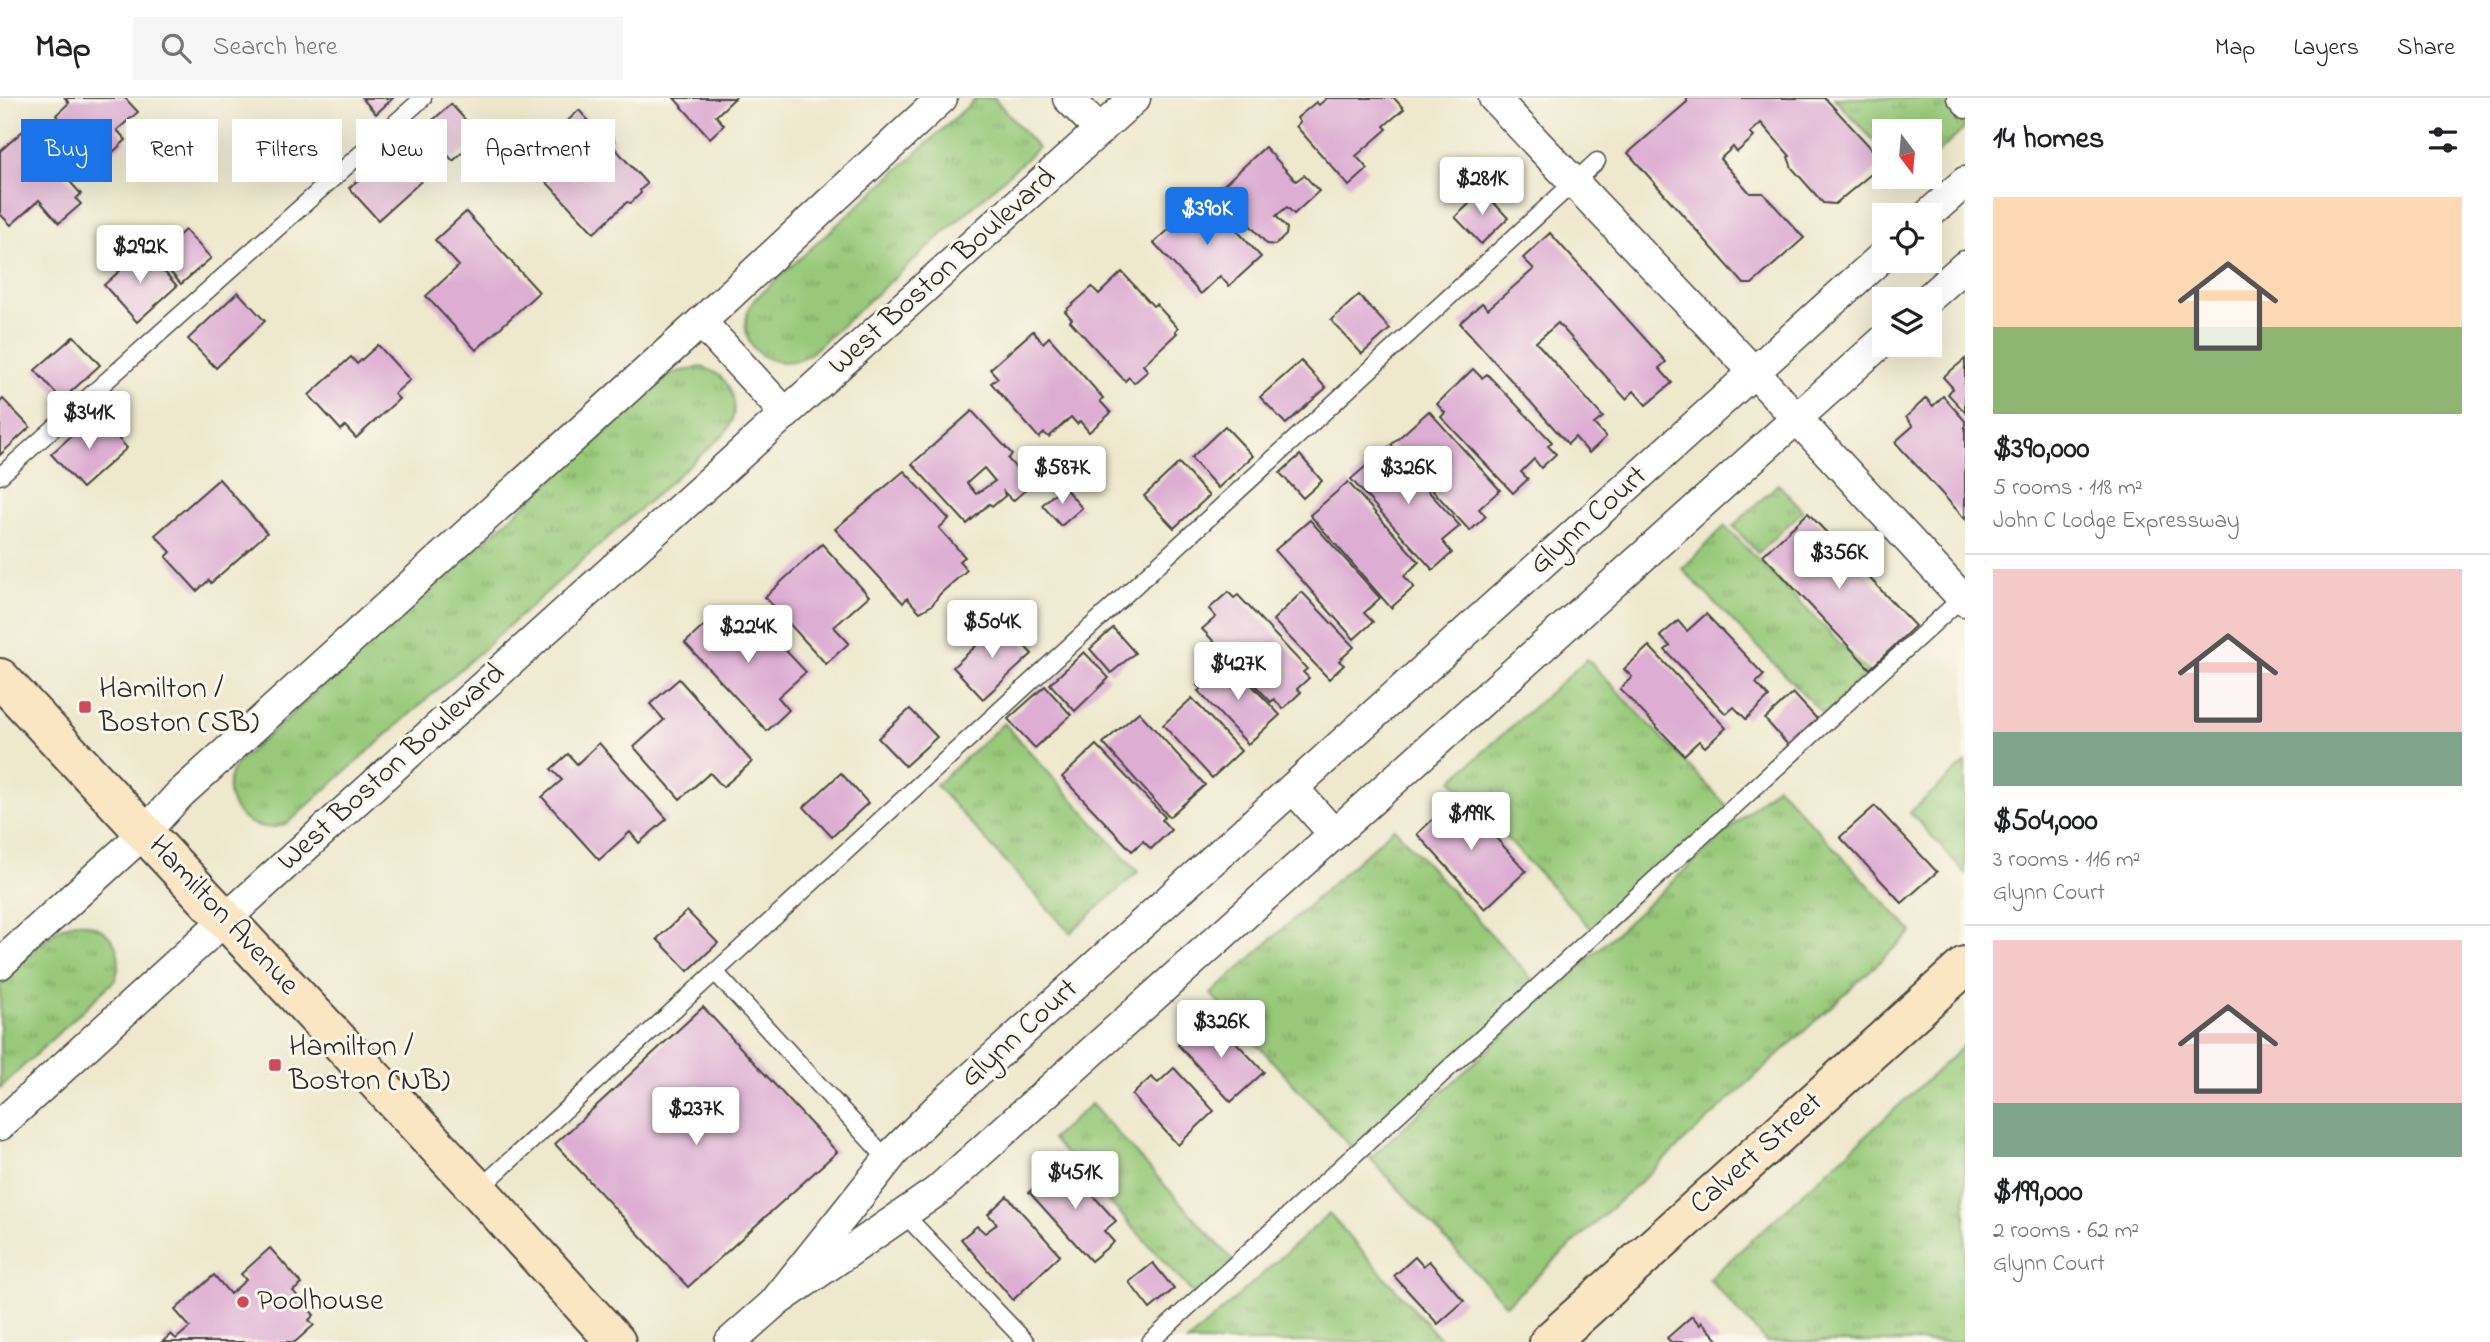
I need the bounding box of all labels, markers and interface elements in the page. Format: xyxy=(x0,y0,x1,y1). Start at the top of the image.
search box xyxy=(133,17,623,80)
text: Map xyxy=(35,24,91,72)
icon: search xyxy=(157,29,195,67)
text: Search here xyxy=(213,29,337,67)
text: Map xyxy=(2215,31,2255,66)
text: Layers xyxy=(2293,31,2359,66)
text: Share xyxy=(2397,31,2455,66)
text: 14 homes xyxy=(1993,118,2104,162)
chip: Buy xyxy=(21,119,112,182)
chip: Rent xyxy=(126,119,218,182)
chip: Filters xyxy=(232,119,342,182)
chip: New xyxy=(356,119,447,182)
chip: Apartment xyxy=(461,119,615,182)
north arrow xyxy=(1872,119,1942,189)
map controls xyxy=(1872,119,1942,357)
icon: filters xyxy=(2424,121,2462,159)
street label: West Boston Boulevard xyxy=(819,157,1067,387)
pin: $281K xyxy=(1433,158,1531,217)
text: $281K xyxy=(1456,163,1508,196)
pin: $390K xyxy=(1158,188,1256,247)
text: $390K xyxy=(1181,193,1233,226)
button: locate xyxy=(1872,203,1942,273)
pin: $292K xyxy=(91,226,189,285)
text: $292K xyxy=(113,231,167,264)
icon: home xyxy=(2165,243,2291,369)
button: layers xyxy=(1872,287,1942,357)
pin: $341K xyxy=(40,392,138,451)
text: $341K xyxy=(63,397,115,430)
text: $390,000 xyxy=(1993,428,2090,472)
pin: $587K xyxy=(1013,446,1111,506)
pin: $326K xyxy=(1359,446,1457,506)
text: $587K xyxy=(1034,452,1090,485)
text: $326K xyxy=(1380,452,1436,485)
street label: Glynn Court xyxy=(1520,456,1658,586)
text: 5 rooms · 118 m² xyxy=(1993,472,2143,505)
text: John C Lodge Expressway xyxy=(1993,505,2240,538)
pin: $356K xyxy=(1790,532,1888,591)
text: $356K xyxy=(1810,537,1868,570)
pin: $504K xyxy=(943,601,1041,660)
pin: $224K xyxy=(699,606,797,665)
text: $504K xyxy=(963,606,1021,639)
text: $224K xyxy=(719,611,777,644)
icon: home xyxy=(2165,615,2291,741)
pin: $427K xyxy=(1189,642,1287,702)
text: $427K xyxy=(1210,648,1266,681)
street label: West Boston Boulevard xyxy=(268,653,516,883)
place label: Hamilton / Boston (SB) xyxy=(98,668,259,746)
marker: Hamilton / Boston (SB) xyxy=(77,699,93,715)
pin: $199K xyxy=(1422,792,1520,852)
text: $199K xyxy=(1448,798,1494,831)
text: $504,000 xyxy=(1993,800,2098,844)
street label: Hamilton Avenue xyxy=(137,826,309,1006)
text: 3 rooms · 116 m² xyxy=(1993,844,2140,877)
text: Glynn Court xyxy=(1993,877,2105,910)
street label: Glynn Court xyxy=(951,969,1089,1099)
icon: home xyxy=(2165,986,2291,1112)
pin: $326K xyxy=(1172,1000,1270,1060)
text: $326K xyxy=(1193,1006,1249,1039)
place label: Hamilton / Boston (NB) xyxy=(288,1026,450,1104)
marker: Hamilton / Boston (NB) xyxy=(267,1057,283,1073)
street label: Calvert Street xyxy=(1681,1082,1833,1226)
pin: $237K xyxy=(647,1088,745,1147)
text: $237K xyxy=(668,1093,724,1126)
pin: $451K xyxy=(1026,1152,1124,1211)
text: $451K xyxy=(1047,1157,1103,1190)
text: $199,000 xyxy=(1993,1171,2083,1215)
text: 2 rooms · 62 m² xyxy=(1993,1215,2139,1248)
text: Glynn Court xyxy=(1993,1248,2105,1281)
place label: Poolhouse xyxy=(257,1280,384,1324)
marker: Poolhouse xyxy=(235,1294,251,1310)

